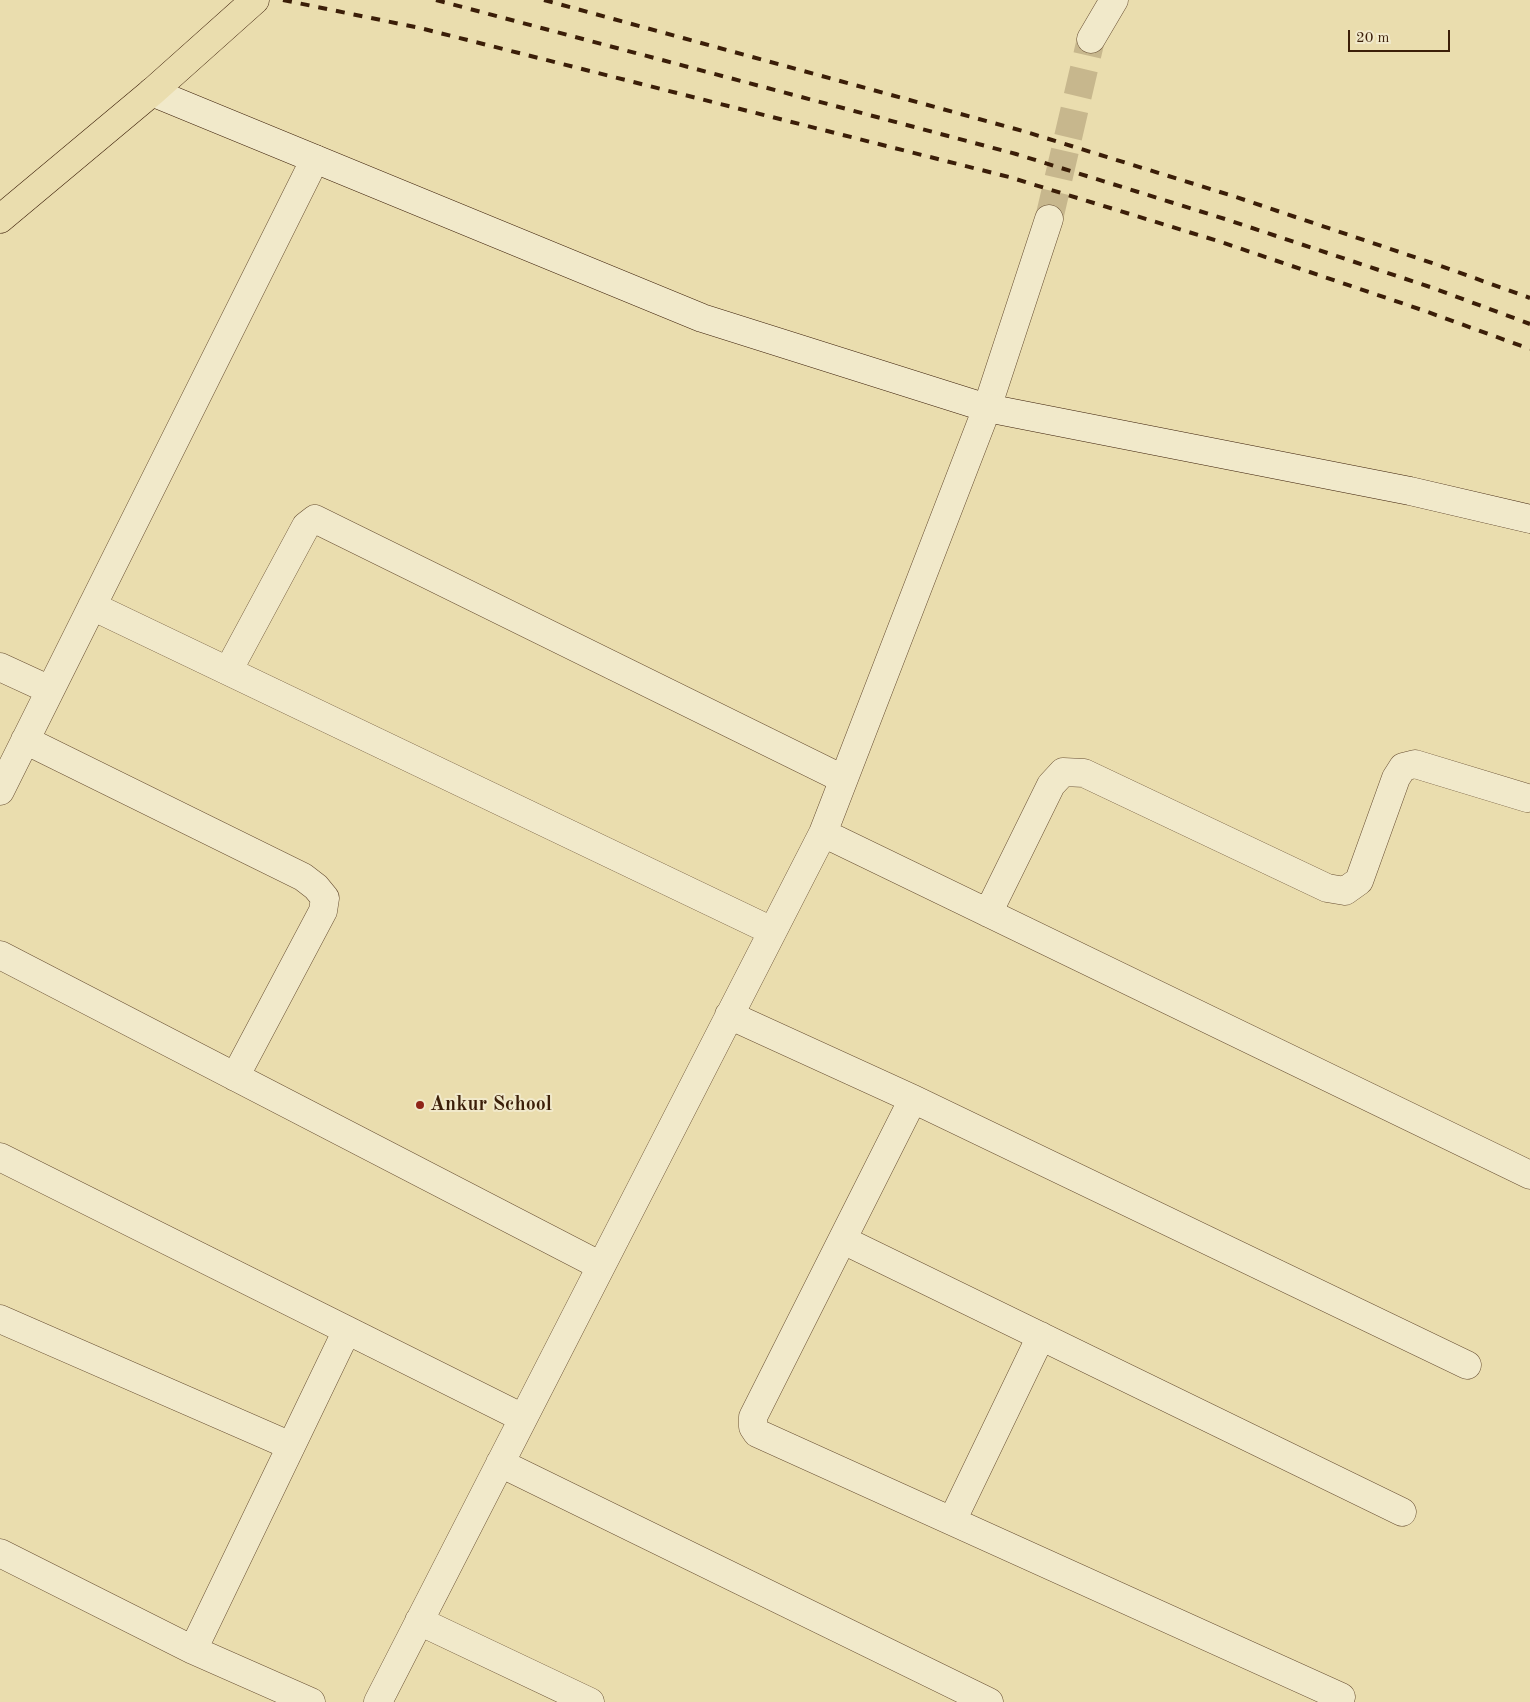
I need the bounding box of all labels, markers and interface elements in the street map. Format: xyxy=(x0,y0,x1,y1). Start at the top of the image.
scale bar xyxy=(1350,20,1452,52)
text: 20 m xyxy=(1356,31,1390,46)
place label: Ankur School xyxy=(430,1093,552,1117)
marker: Ankur School xyxy=(414,1099,426,1111)

